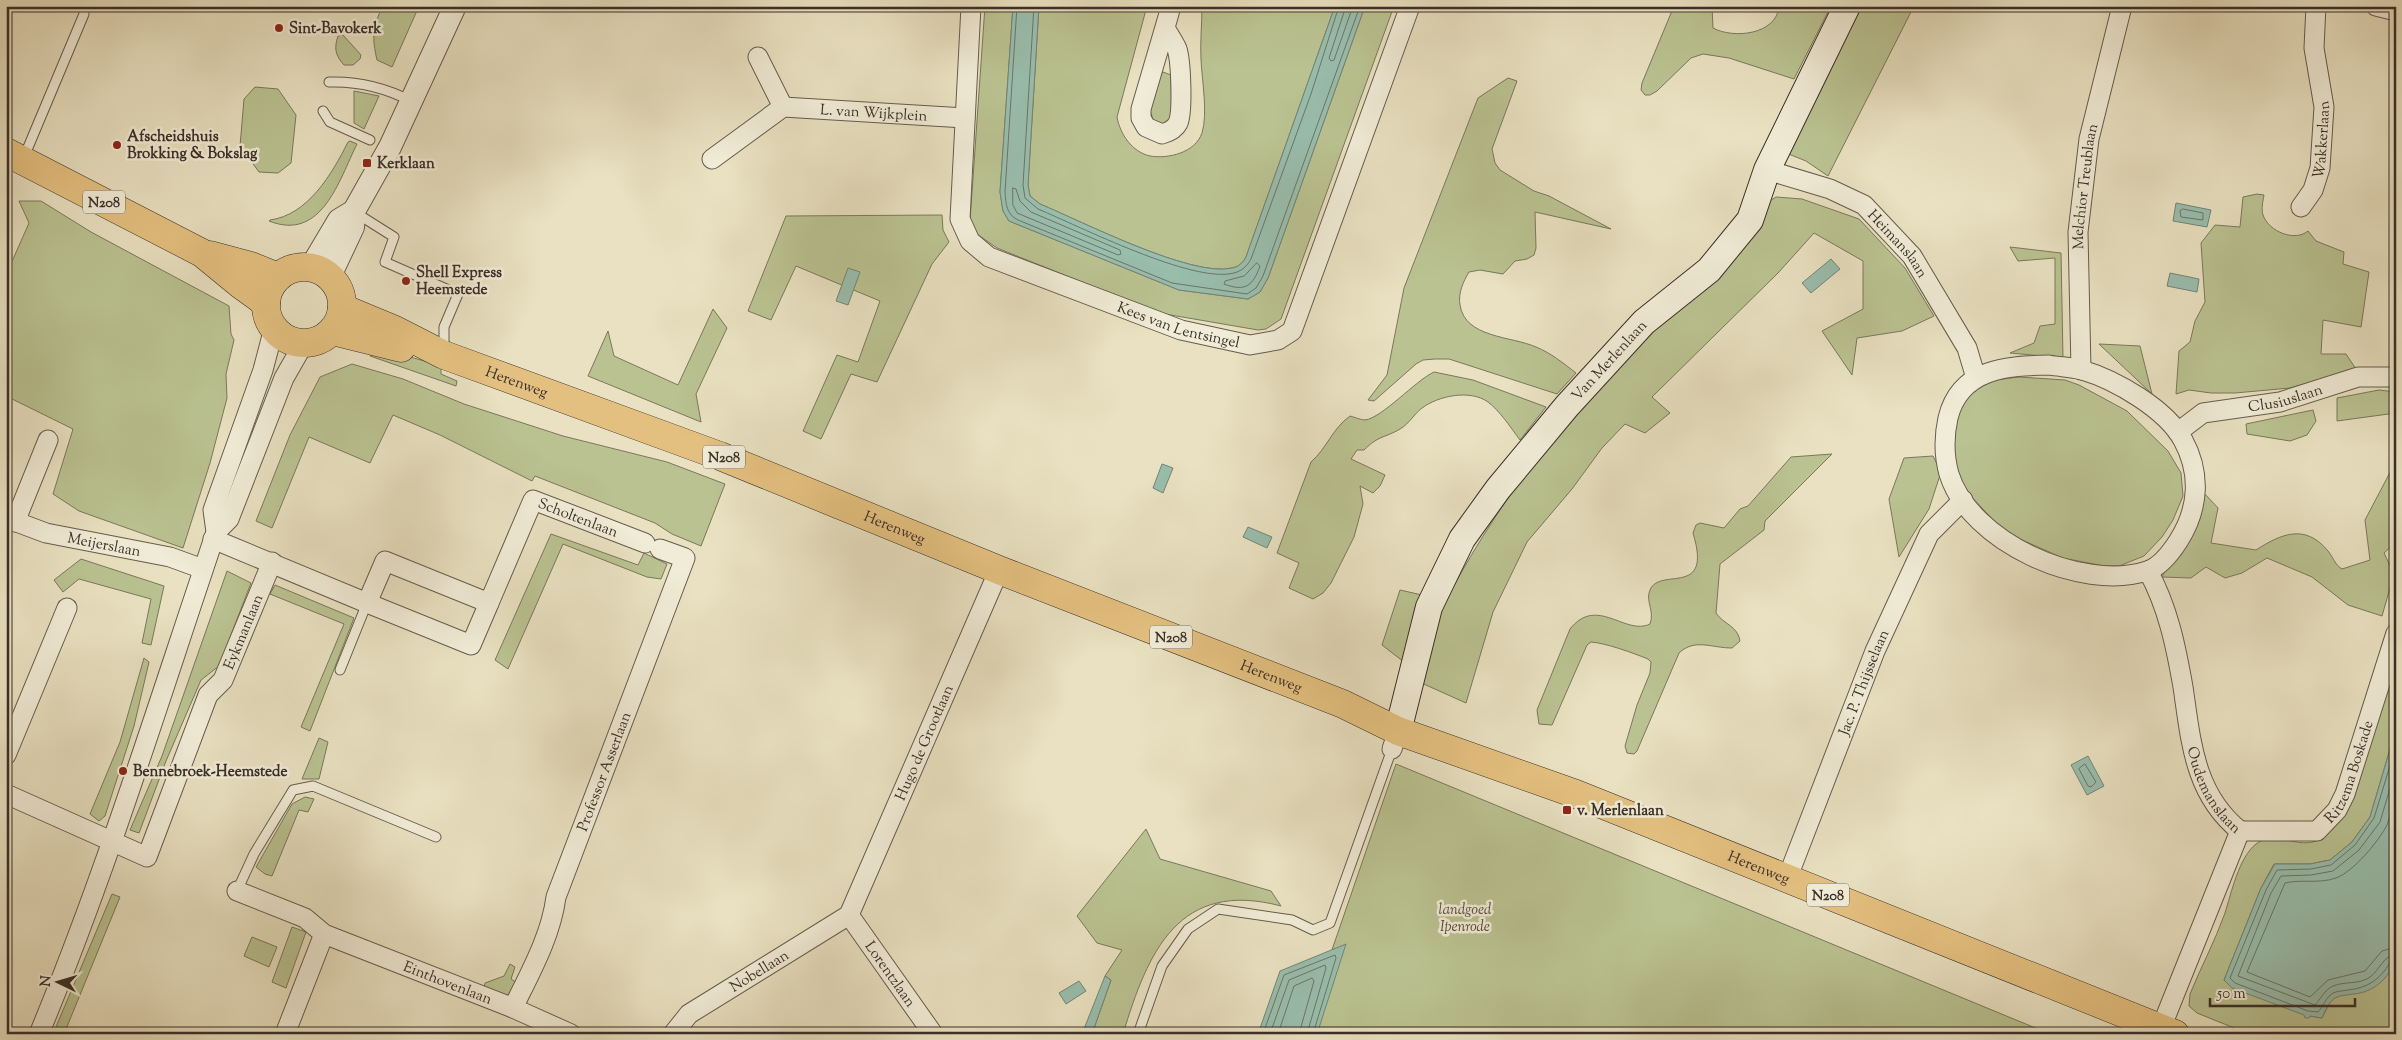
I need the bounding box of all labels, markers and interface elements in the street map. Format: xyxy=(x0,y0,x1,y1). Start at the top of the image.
place label: Sint-Bavokerk xyxy=(289,19,382,40)
marker: Sint-Bavokerk xyxy=(273,22,285,34)
street label: Wakkerlaan xyxy=(2308,99,2336,182)
street label: L. van Wijkplein xyxy=(819,100,928,128)
street label: Melchior Treublaan xyxy=(2069,121,2104,250)
place label: Afscheidshuis Brokking & Bokslag xyxy=(127,127,258,165)
marker: Afscheidshuis Brokking & Bokslag xyxy=(111,139,123,151)
place label: Kerklaan xyxy=(377,154,435,175)
marker: Kerklaan xyxy=(361,157,373,169)
road number: N208 xyxy=(83,190,125,213)
street label: Heimanslaan xyxy=(1862,206,1932,283)
place label: Shell Express Heemstede xyxy=(416,263,502,301)
marker: Shell Express Heemstede xyxy=(400,275,412,287)
street label: Kees van Lentsingel xyxy=(1114,298,1242,354)
street label: Van Merlenlaan xyxy=(1567,316,1653,406)
street label: Herenweg xyxy=(482,362,551,404)
street label: Clusiuslaan xyxy=(2247,380,2326,418)
road number: N208 xyxy=(703,446,745,468)
street label: Scholtenlaan xyxy=(534,494,621,544)
street label: Herenweg xyxy=(860,507,928,551)
street label: Meijerslaan xyxy=(65,528,143,563)
street label: Eykmanlaan xyxy=(219,591,269,673)
road number: N208 xyxy=(1150,626,1192,649)
street label: Jac. P. Thijsselaan xyxy=(1834,626,1895,740)
street label: Herenweg xyxy=(1237,656,1305,699)
street label: Hugo de Grootlaan xyxy=(891,682,960,804)
street label: Professor Asserlaan xyxy=(573,709,638,835)
street label: Ritzema Boskade xyxy=(2320,718,2380,829)
street label: Oudemanslaan xyxy=(2181,745,2245,839)
place label: Bennebroek-Heemstede xyxy=(133,762,287,783)
marker: Bennebroek-Heemstede xyxy=(117,765,129,777)
place label: v. Merlenlaan xyxy=(1577,801,1664,822)
marker: v. Merlenlaan xyxy=(1561,804,1573,816)
street label: Herenweg xyxy=(1724,847,1792,891)
road number: N208 xyxy=(1807,884,1849,906)
park label: landgoed Ipenrode xyxy=(1439,900,1492,938)
street label: Lorentzlaan xyxy=(859,937,920,1012)
street label: Nobellaan xyxy=(726,946,794,998)
street label: Einthovenlaan xyxy=(400,957,495,1011)
north arrow xyxy=(32,958,82,1008)
text: N xyxy=(37,975,57,987)
scale bar xyxy=(2210,975,2354,1007)
text: 50 m xyxy=(2216,984,2246,1005)

